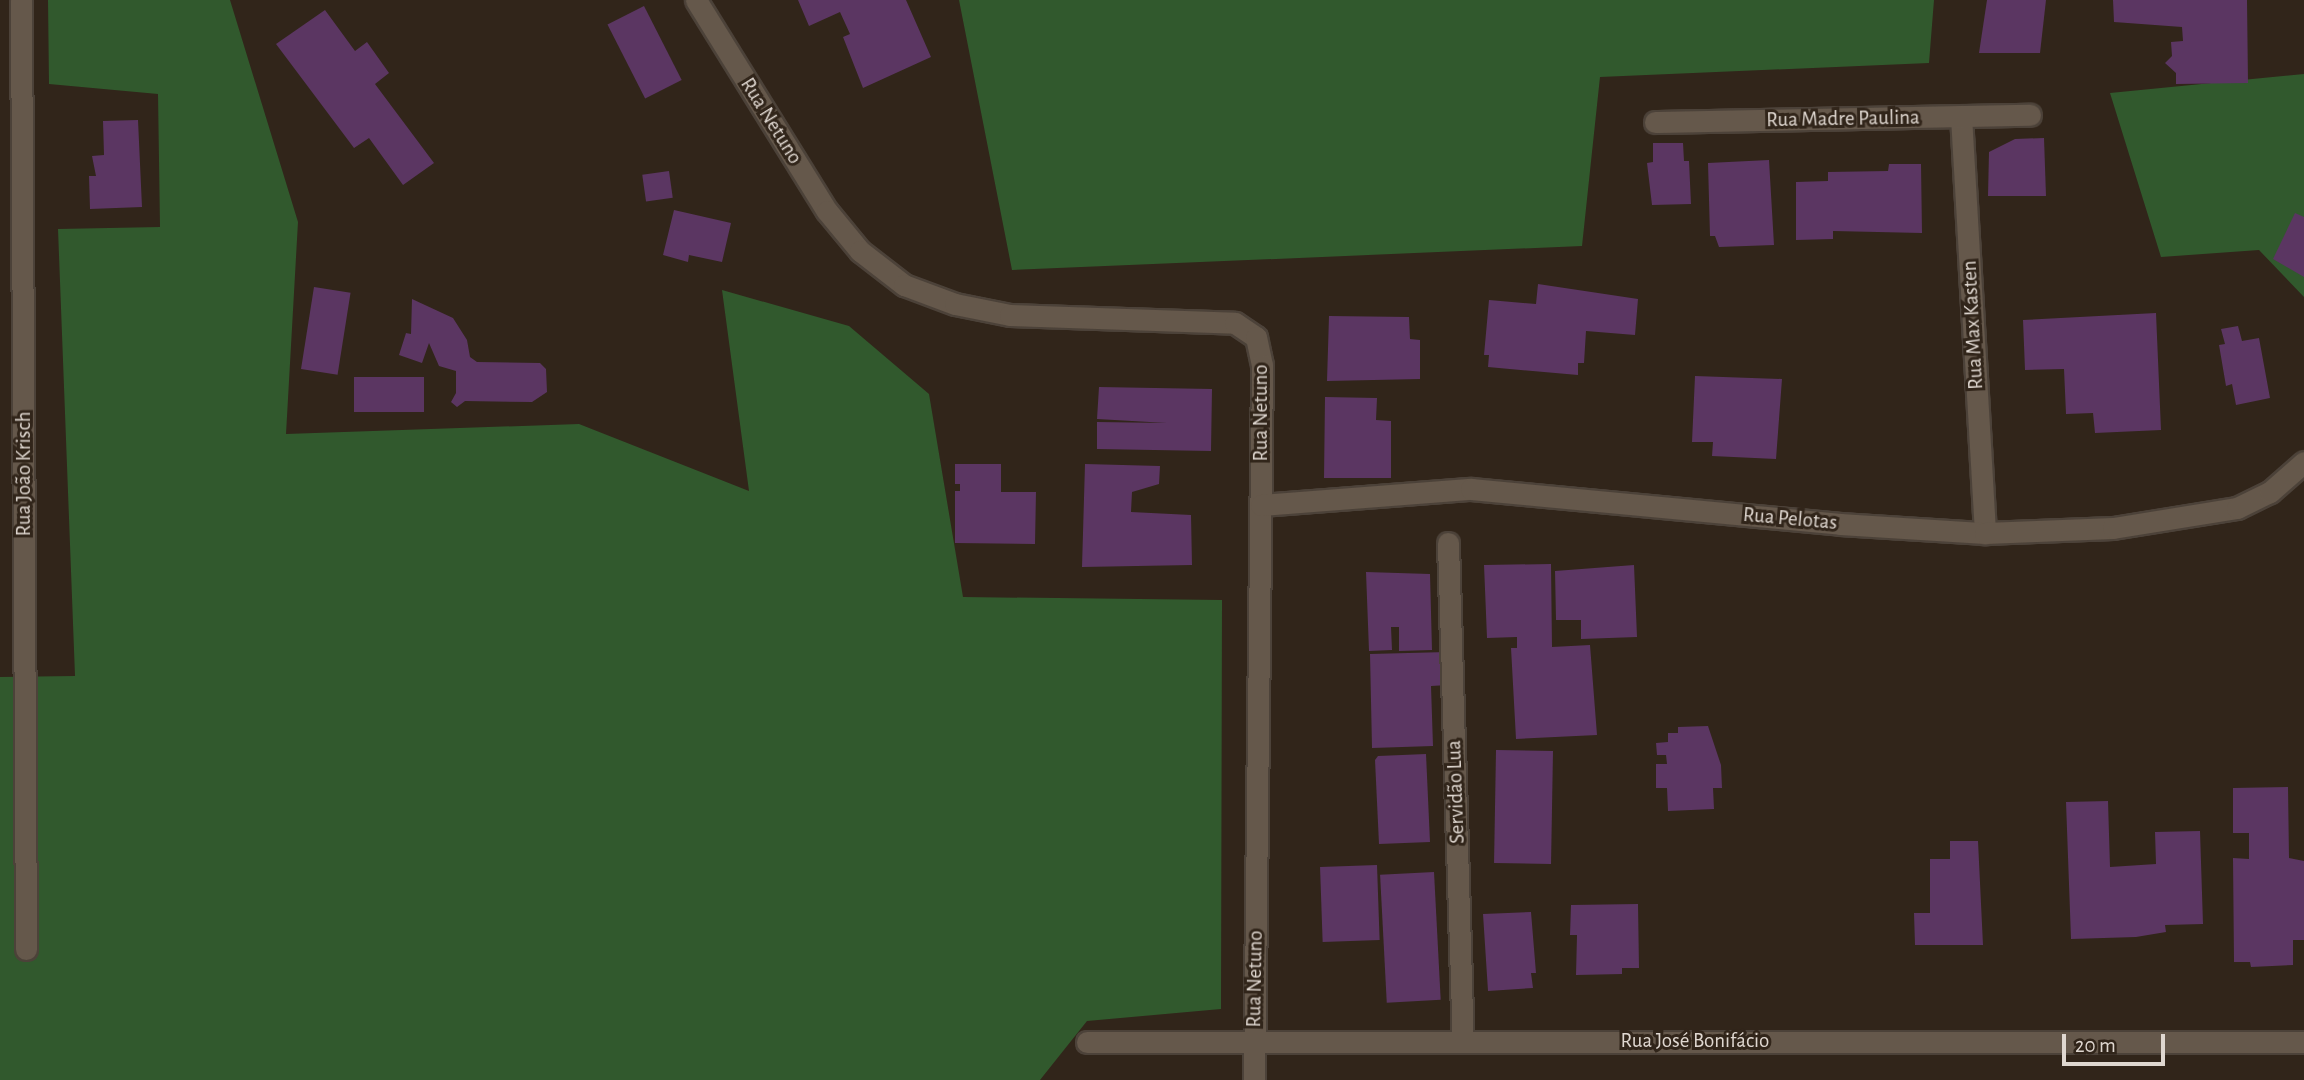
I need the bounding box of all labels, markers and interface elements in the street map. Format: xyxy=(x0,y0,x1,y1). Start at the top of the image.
street label: Rua Netuno xyxy=(735,73,807,169)
street label: Rua Madre Paulina xyxy=(1766,105,1920,133)
street label: Rua Max Kasten xyxy=(1957,260,1989,390)
street label: Rua Netuno xyxy=(1248,364,1274,462)
street label: Rua João Krisch xyxy=(11,412,37,536)
street label: Rua Pelotas xyxy=(1742,502,1838,536)
street label: Servidão Lua xyxy=(1442,740,1470,844)
street label: Rua Netuno xyxy=(1242,930,1268,1028)
scale bar xyxy=(2066,1020,2169,1064)
street label: Rua José Bonifácio xyxy=(1621,1028,1769,1054)
text: 20 m xyxy=(2075,1035,2116,1056)

